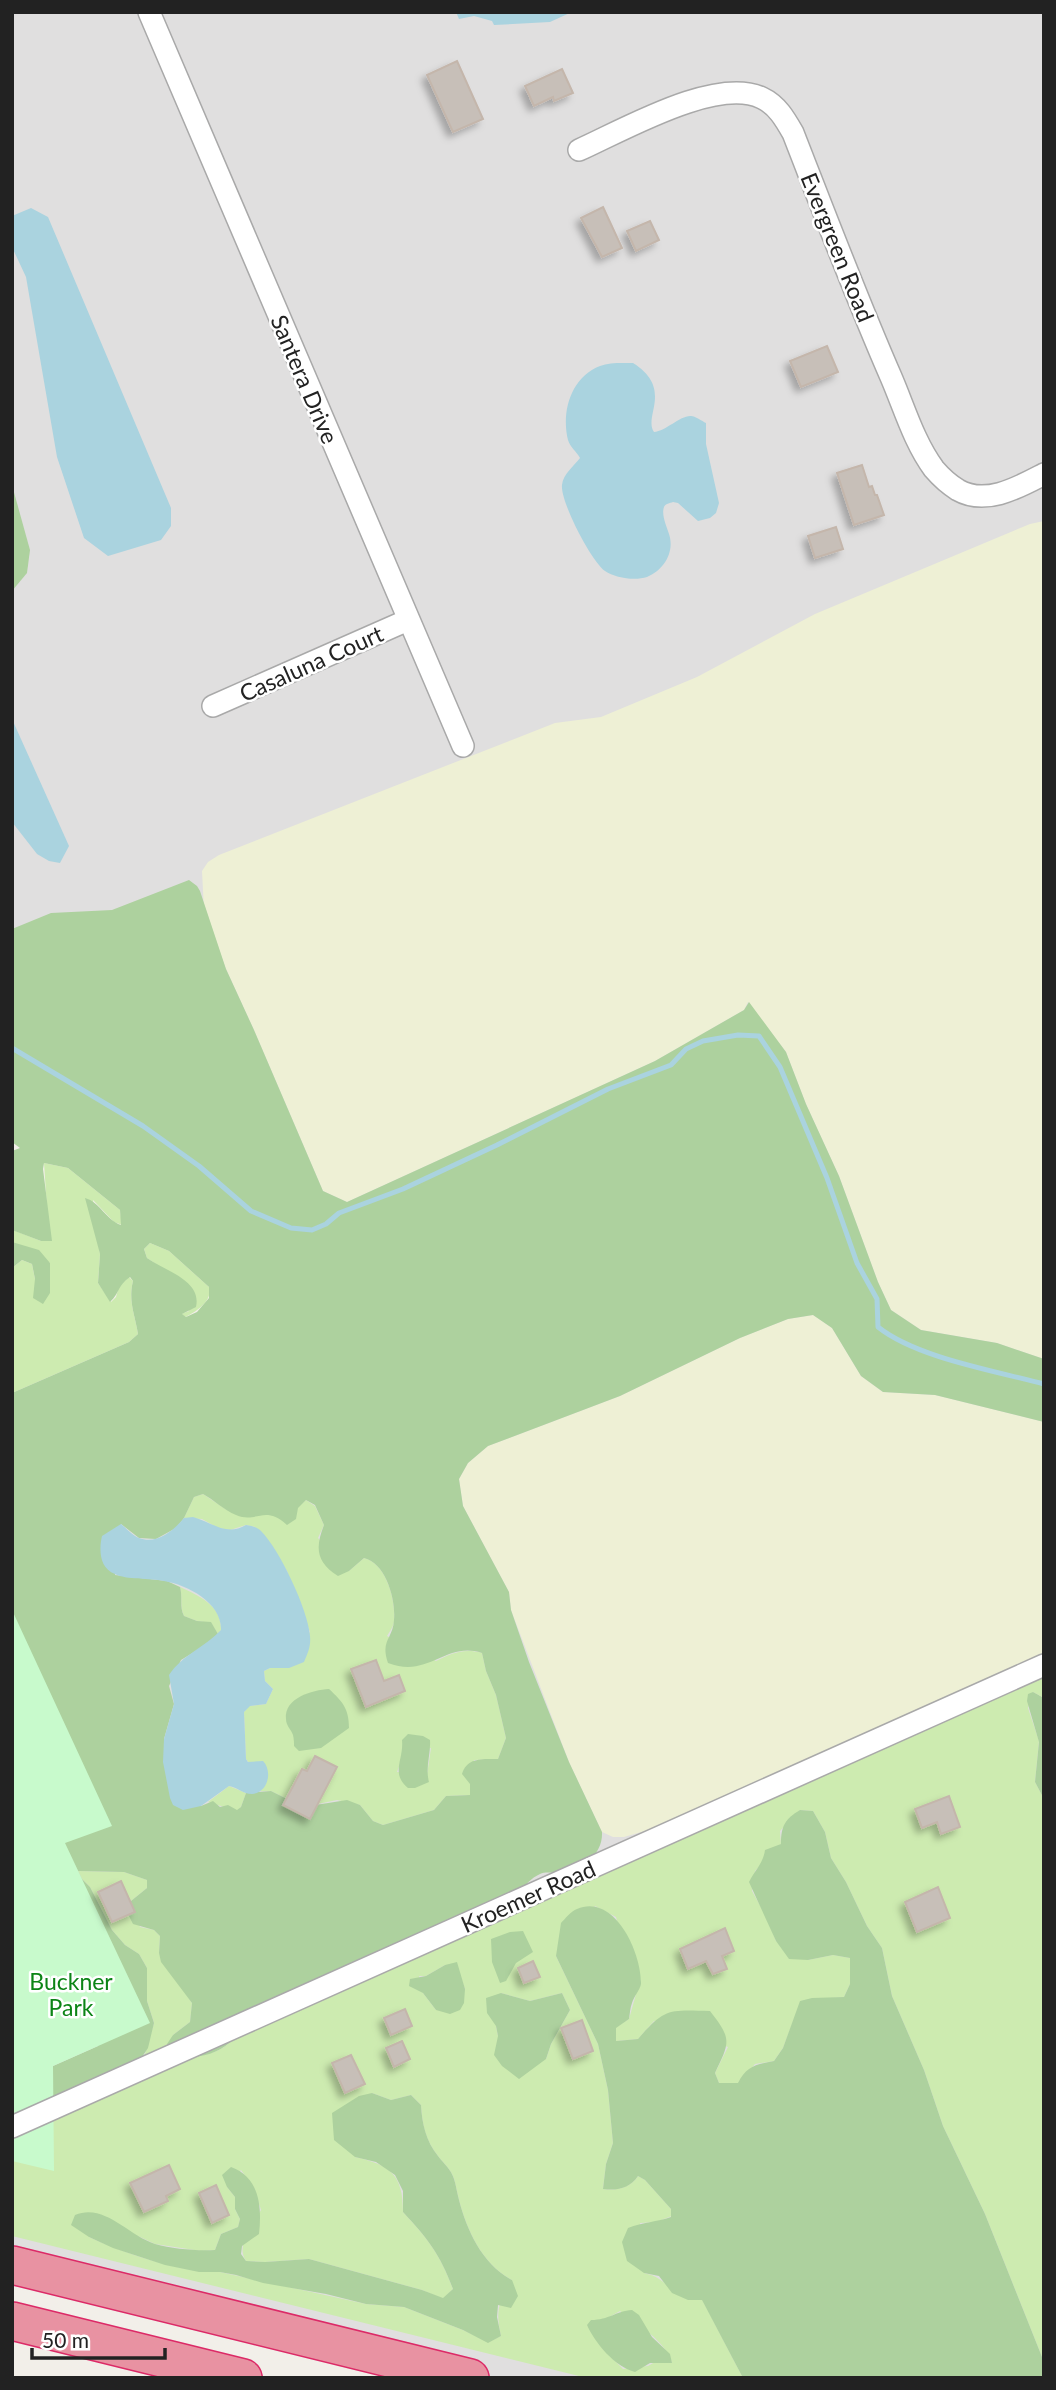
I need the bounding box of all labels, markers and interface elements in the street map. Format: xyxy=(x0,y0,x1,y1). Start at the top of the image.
street label: Evergreen Road xyxy=(795,168,881,326)
street label: Santera Drive xyxy=(265,310,345,448)
street label: Casaluna Court xyxy=(235,619,388,707)
street label: Kroemer Road xyxy=(456,1854,600,1938)
park label: Buckner Park xyxy=(29,1967,113,2021)
scale bar xyxy=(32,2316,164,2360)
text: 50 m xyxy=(42,2327,89,2352)

